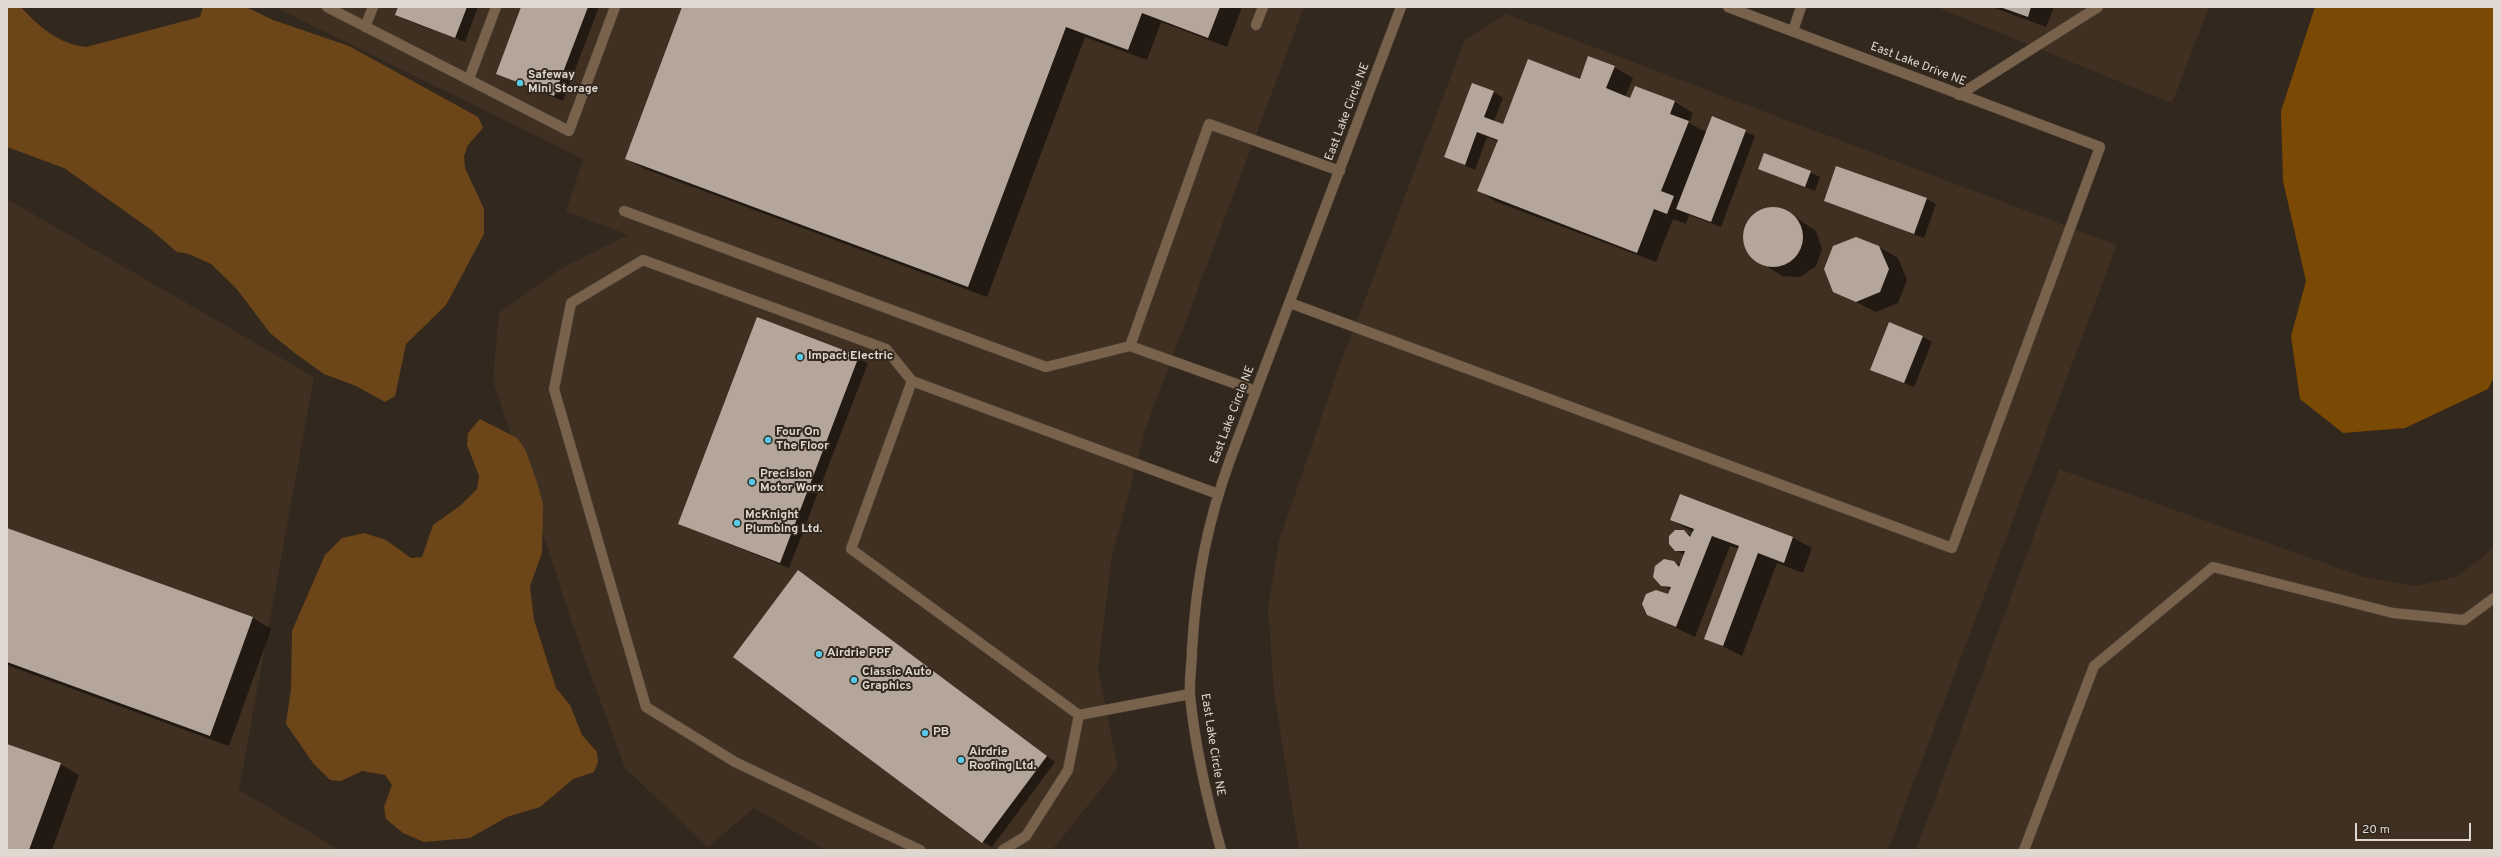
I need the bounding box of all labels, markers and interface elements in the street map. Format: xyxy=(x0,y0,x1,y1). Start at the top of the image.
street label: East Lake Drive NE xyxy=(1868,40,1968,90)
street label: East Lake Circle NE xyxy=(1323,61,1373,163)
place label: Safeway Mini Storage xyxy=(528,69,598,97)
marker: Safeway Mini Storage xyxy=(515,78,525,88)
place label: Impact Electric xyxy=(808,350,893,364)
marker: Impact Electric xyxy=(795,352,805,362)
street label: East Lake Circle NE xyxy=(1208,364,1258,466)
place label: Four On The Floor xyxy=(776,426,829,454)
marker: Four On The Floor xyxy=(763,435,773,445)
place label: Precision Motor Worx xyxy=(760,468,824,496)
marker: Precision Motor Worx xyxy=(747,477,757,487)
place label: McKnight Plumbing Ltd. xyxy=(745,509,822,537)
marker: McKnight Plumbing Ltd. xyxy=(732,518,742,528)
place label: Airdrie PPF xyxy=(827,647,891,661)
marker: Airdrie PPF xyxy=(814,649,824,659)
place label: Classic Auto Graphics xyxy=(862,666,932,694)
marker: Classic Auto Graphics xyxy=(849,675,859,685)
street label: East Lake Circle NE xyxy=(1197,693,1227,797)
place label: PB xyxy=(933,726,949,740)
marker: PB xyxy=(920,728,930,738)
place label: Airdrie Roofing Ltd. xyxy=(969,746,1036,774)
marker: Airdrie Roofing Ltd. xyxy=(956,755,966,765)
scale bar xyxy=(2357,815,2473,841)
text: 20 m xyxy=(2362,822,2390,838)

